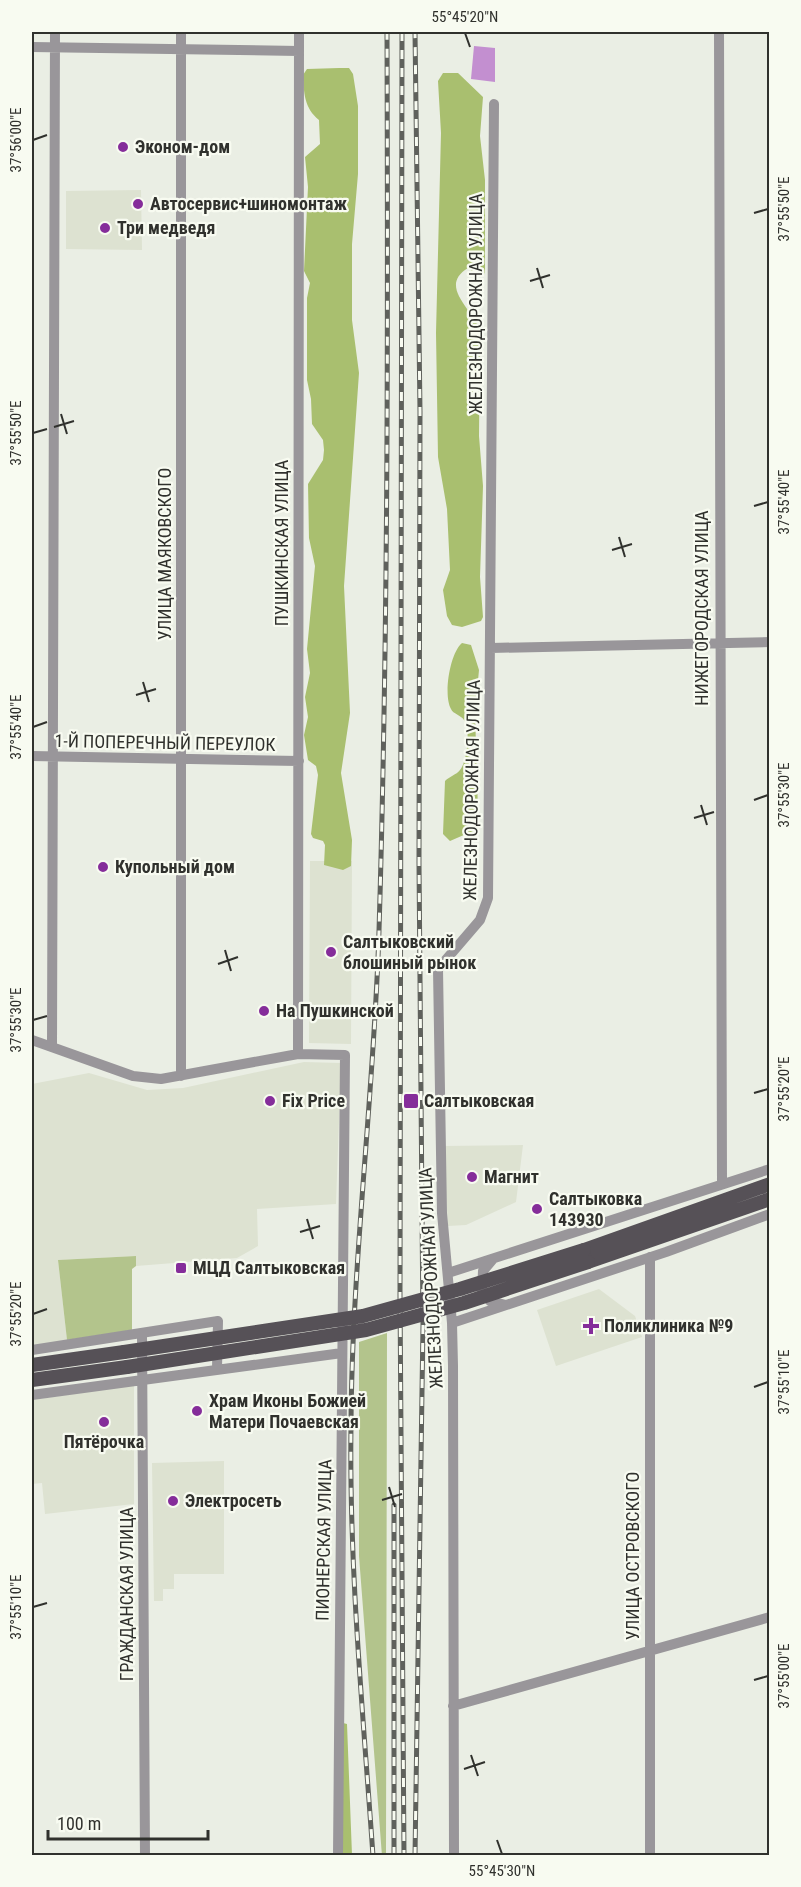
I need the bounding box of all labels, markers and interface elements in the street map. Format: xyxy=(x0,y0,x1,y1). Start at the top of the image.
text: 55°45'20"N xyxy=(432,8,498,26)
text: 37°56'00"E xyxy=(7,108,25,172)
place label: Эконом-дом xyxy=(135,136,230,157)
marker: Эконом-дом xyxy=(116,140,130,154)
text: 37°55'50"E xyxy=(775,177,793,241)
place label: Автосервис+шиномонтаж xyxy=(150,193,347,214)
street label: ЖЕЛЕЗНОДОРОЖНАЯ УЛИЦА xyxy=(465,193,486,415)
marker: Автосервис+шиномонтаж xyxy=(131,197,145,211)
place label: Три медведя xyxy=(117,217,215,238)
marker: Три медведя xyxy=(98,221,112,235)
text: 37°55'50"E xyxy=(7,401,25,465)
street label: ПУШКИНСКАЯ УЛИЦА xyxy=(271,459,292,626)
street label: УЛИЦА МАЯКОВСКОГО xyxy=(154,468,175,640)
text: 37°55'40"E xyxy=(775,470,793,534)
street label: НИЖЕГОРОДСКАЯ УЛИЦА xyxy=(691,510,712,706)
street label: ЖЕЛЕЗНОДОРОЖНАЯ УЛИЦА xyxy=(459,679,484,901)
text: 37°55'40"E xyxy=(7,695,25,759)
street label: 1-Й ПОПЕРЕЧНЫЙ ПЕРЕУЛОК xyxy=(54,730,276,755)
text: 37°55'30"E xyxy=(775,763,793,827)
place label: Купольный дом xyxy=(115,856,235,877)
marker: Купольный дом xyxy=(96,860,110,874)
place label: Салтыковский блошиный рынок xyxy=(343,931,476,973)
marker: Салтыковский блошиный рынок xyxy=(324,945,338,959)
text: 37°55'30"E xyxy=(7,988,25,1052)
place label: На Пушкинской xyxy=(276,1000,394,1021)
marker: На Пушкинской xyxy=(257,1004,271,1018)
text: 37°55'20"E xyxy=(775,1057,793,1121)
place label: Fix Price xyxy=(282,1090,345,1111)
place label: Салтыковская xyxy=(424,1090,534,1111)
marker: Салтыковская xyxy=(402,1092,420,1110)
marker: Fix Price xyxy=(263,1094,277,1108)
street label: ЖЕЛЕЗНОДОРОЖНАЯ УЛИЦА xyxy=(414,1166,447,1389)
place label: Магнит xyxy=(484,1166,539,1187)
marker: Магнит xyxy=(465,1170,479,1184)
place label: Салтыковка 143930 xyxy=(549,1188,642,1230)
marker: Салтыковка 143930 xyxy=(530,1202,544,1216)
place label: МЦД Салтыковская xyxy=(193,1257,345,1278)
marker: МЦД Салтыковская xyxy=(174,1261,188,1275)
text: 37°55'20"E xyxy=(7,1282,25,1346)
place label: Поликлиника №9 xyxy=(604,1315,733,1336)
marker: Поликлиника №9 xyxy=(582,1317,600,1335)
text: 37°55'10"E xyxy=(775,1350,793,1414)
place label: Храм Иконы Божией Матери Почаевская xyxy=(209,1390,366,1432)
marker: Храм Иконы Божией Матери Почаевская xyxy=(190,1404,204,1418)
marker: Пятёрочка xyxy=(97,1415,111,1429)
place label: Пятёрочка xyxy=(64,1431,144,1452)
street label: ПИОНЕРСКАЯ УЛИЦА xyxy=(312,1458,335,1621)
street label: УЛИЦА ОСТРОВСКОГО xyxy=(622,1472,643,1640)
place label: Электросеть xyxy=(185,1490,282,1511)
marker: Электросеть xyxy=(166,1494,180,1508)
street label: ГРАЖДАНСКАЯ УЛИЦА xyxy=(116,1506,137,1681)
text: 37°55'10"E xyxy=(7,1575,25,1639)
text: 37°55'00"E xyxy=(775,1644,793,1708)
scale bar xyxy=(48,1803,208,1841)
text: 100 m xyxy=(57,1813,101,1834)
text: 55°45'30"N xyxy=(469,1862,535,1880)

